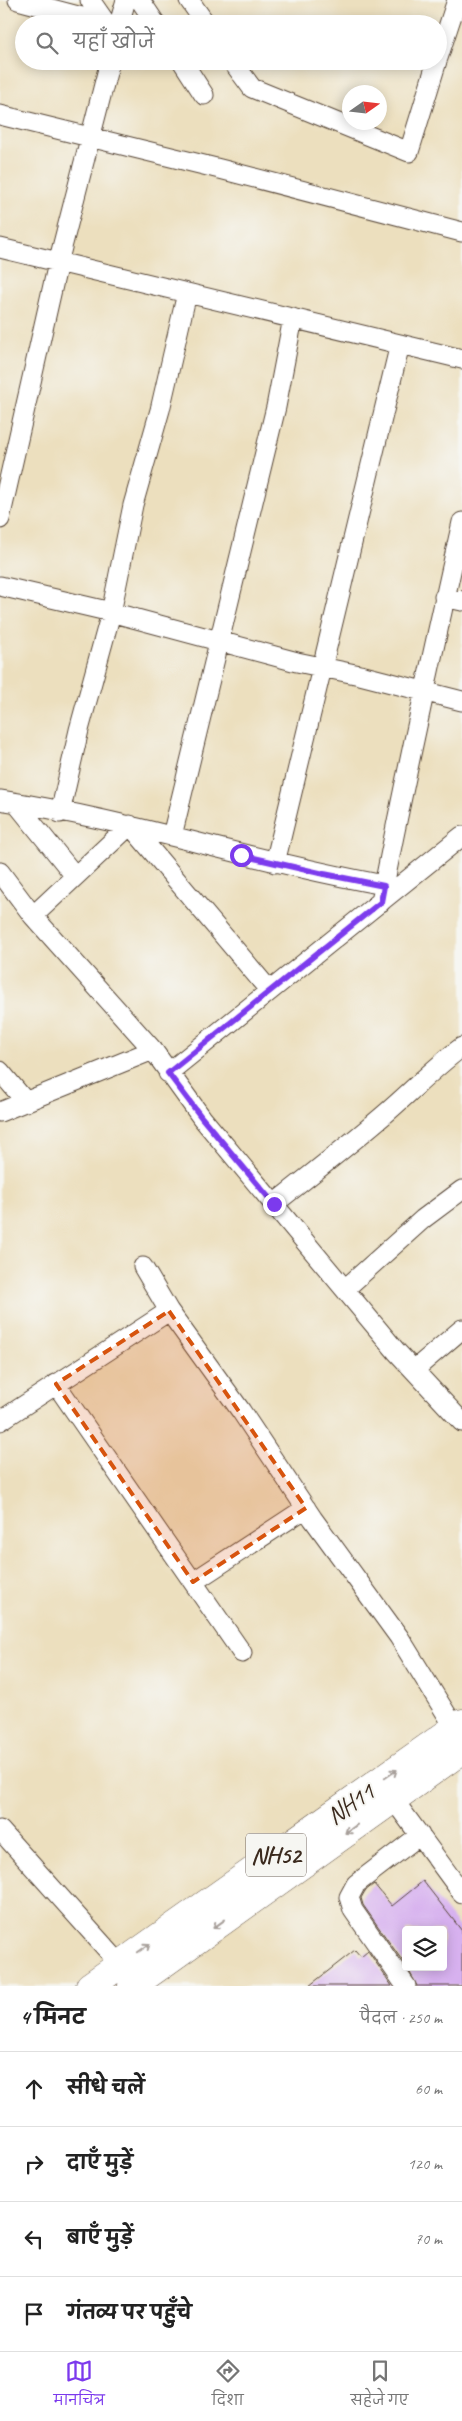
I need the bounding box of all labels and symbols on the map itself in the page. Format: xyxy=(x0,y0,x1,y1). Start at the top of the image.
north arrow xyxy=(342,85,387,130)
route start xyxy=(230,844,253,867)
route end xyxy=(263,1193,286,1216)
one-way arrow xyxy=(384,1769,398,1779)
street label: NH11 xyxy=(320,1775,382,1832)
one-way arrow xyxy=(344,1824,358,1834)
road number: NH52 xyxy=(246,1834,306,1876)
one-way arrow xyxy=(212,1919,226,1929)
one-way arrow xyxy=(137,1943,151,1953)

